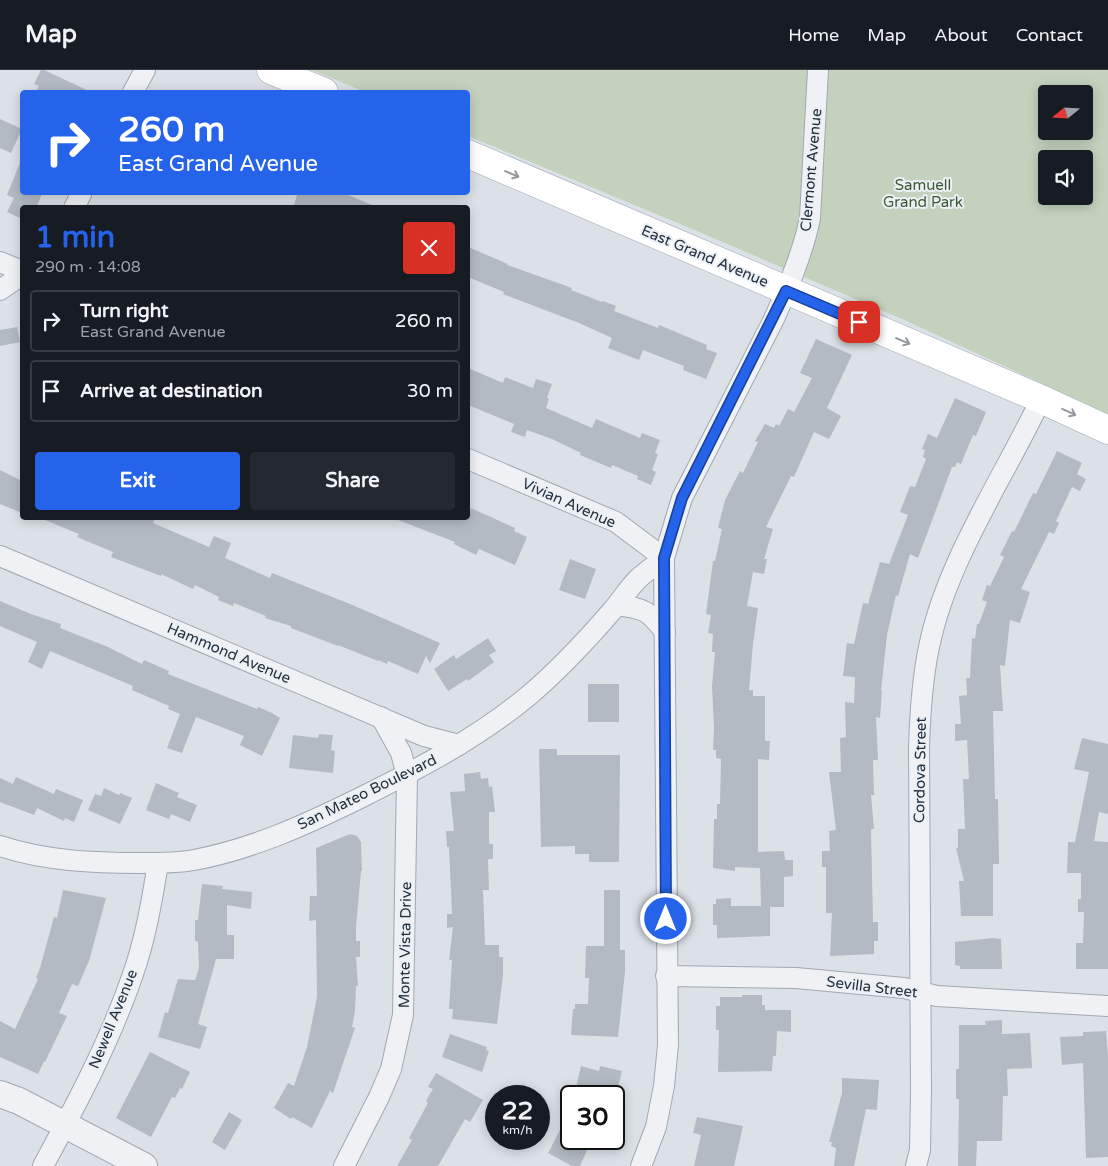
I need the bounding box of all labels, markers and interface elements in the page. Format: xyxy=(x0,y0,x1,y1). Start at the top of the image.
text: Map xyxy=(25,20,77,49)
text: Home xyxy=(788,24,839,46)
text: Map xyxy=(867,24,906,46)
text: About xyxy=(934,24,988,46)
text: Contact xyxy=(1016,24,1083,46)
north arrow xyxy=(1038,85,1092,140)
map controls xyxy=(1038,85,1093,205)
street label: Clermont Avenue xyxy=(797,108,825,232)
text: 260 m xyxy=(118,109,225,151)
icon: right xyxy=(35,110,100,175)
button: sound xyxy=(1038,150,1093,205)
text: East Grand Avenue xyxy=(118,151,318,177)
one-way arrow xyxy=(504,169,519,179)
park label: Samuell Grand Park xyxy=(883,176,963,211)
text: 1 min xyxy=(35,219,115,256)
street label: East Grand Avenue xyxy=(639,221,771,291)
button: close xyxy=(403,222,455,274)
text: 290 m · 14:08 xyxy=(35,257,141,277)
text: Turn right xyxy=(80,300,168,322)
pin xyxy=(838,301,880,343)
icon: right xyxy=(37,307,65,335)
icon: arrive xyxy=(845,308,873,336)
text: 260 m xyxy=(395,310,453,332)
text: East Grand Avenue xyxy=(80,322,225,342)
one-way arrow xyxy=(895,336,910,346)
icon: arrive xyxy=(37,377,65,405)
text: Arrive at destination xyxy=(80,380,263,402)
text: 30 m xyxy=(407,380,453,402)
one-way arrow xyxy=(1061,407,1076,417)
button: Exit xyxy=(35,452,240,510)
button: Share xyxy=(250,452,455,510)
street label: Vivian Avenue xyxy=(519,474,619,532)
street label: Hammond Avenue xyxy=(164,619,294,687)
street label: Cordova Street xyxy=(910,716,930,823)
street label: San Mateo Boulevard xyxy=(294,750,440,834)
street label: Monte Vista Drive xyxy=(395,882,415,1008)
position arrow xyxy=(639,892,691,944)
street label: Newell Avenue xyxy=(85,967,141,1071)
street label: Sevilla Street xyxy=(825,972,919,1002)
speed limit sign: 30 xyxy=(560,1085,625,1150)
text: 22 xyxy=(502,1096,533,1126)
text: km/h xyxy=(502,1123,533,1137)

